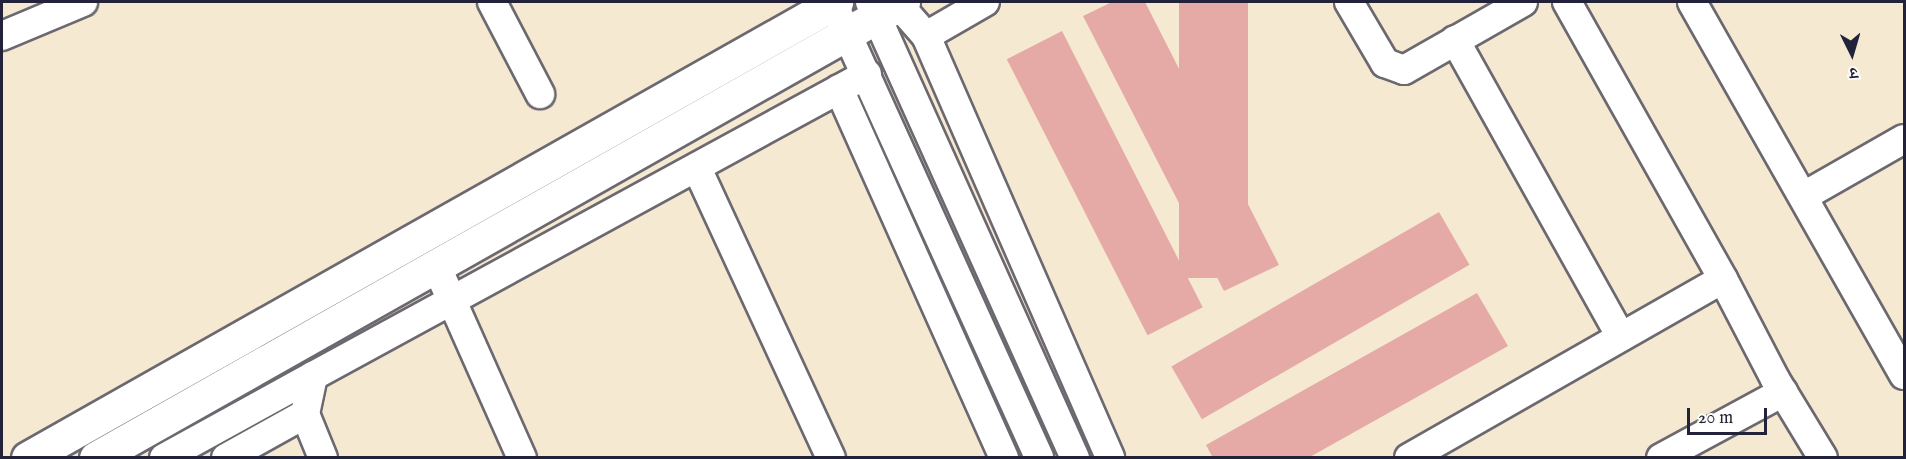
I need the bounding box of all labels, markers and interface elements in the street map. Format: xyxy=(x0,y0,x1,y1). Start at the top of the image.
north arrow xyxy=(1822,24,1882,84)
text: उ xyxy=(1849,62,1859,82)
scale bar xyxy=(1690,396,1770,434)
text: 20 m xyxy=(1698,407,1733,430)

